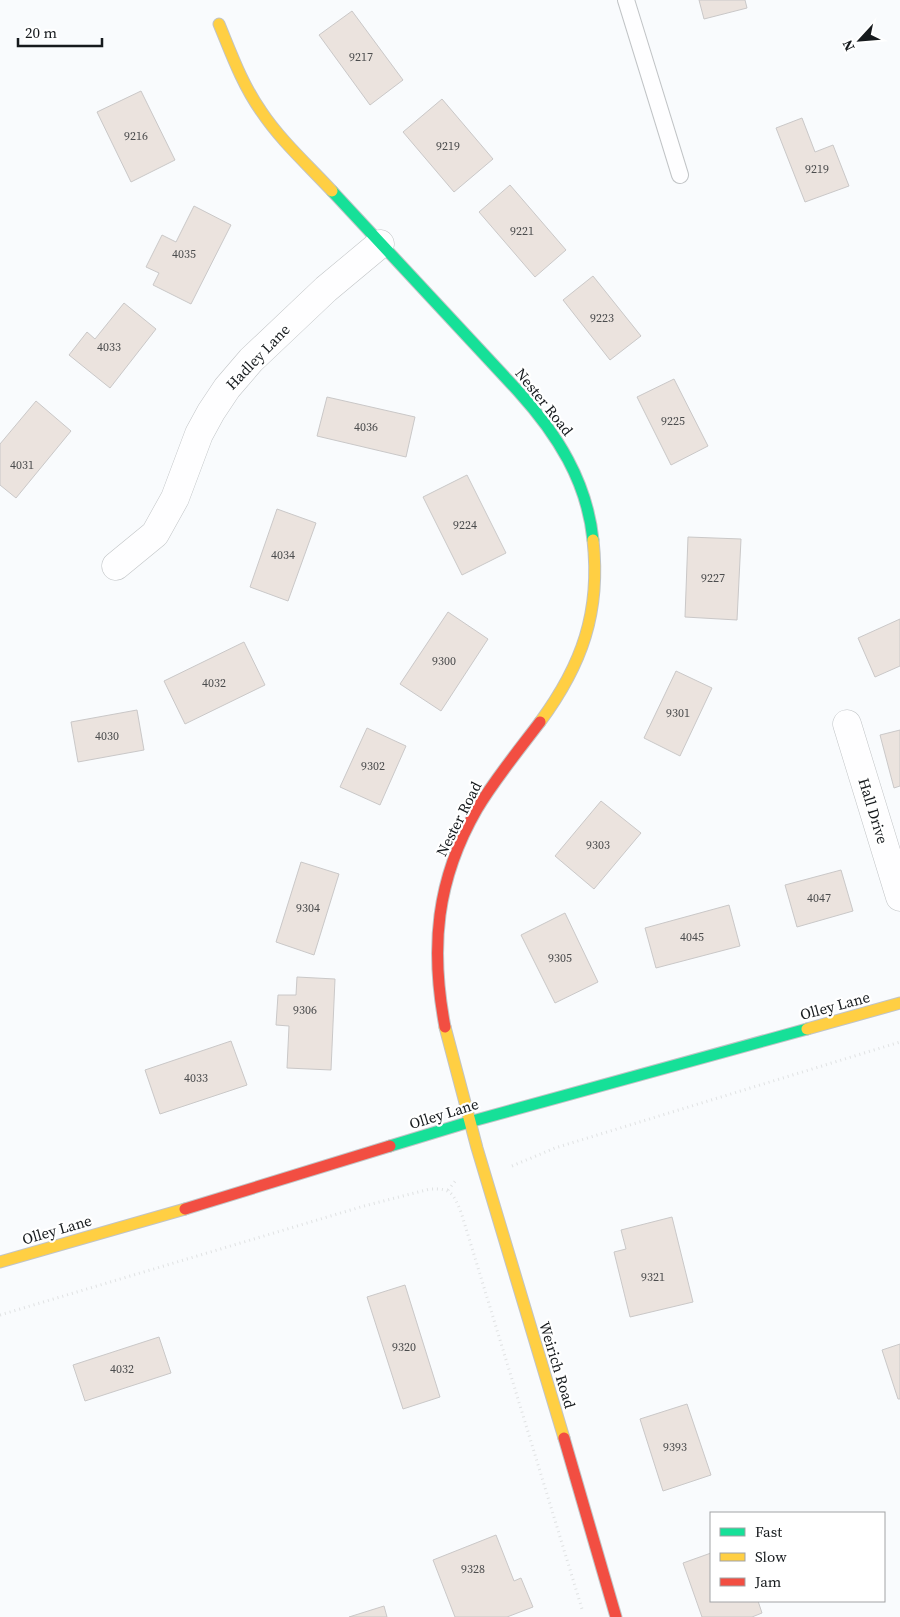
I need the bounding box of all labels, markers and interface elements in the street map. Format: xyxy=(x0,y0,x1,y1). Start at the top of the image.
scale bar xyxy=(18,15,101,47)
north arrow xyxy=(835,15,885,65)
text: 20 m xyxy=(25,22,57,43)
text: N xyxy=(837,37,860,55)
house number: 9217 xyxy=(349,49,373,65)
house number: 9216 xyxy=(124,128,148,144)
house number: 9219 xyxy=(436,138,460,154)
house number: 9219 xyxy=(805,161,829,177)
house number: 9221 xyxy=(510,223,534,239)
house number: 4035 xyxy=(172,246,196,262)
house number: 9223 xyxy=(590,310,614,326)
street label: Hadley Lane xyxy=(221,319,295,394)
house number: 4033 xyxy=(97,339,121,355)
street label: Nester Road xyxy=(511,363,578,440)
house number: 9225 xyxy=(661,413,685,429)
house number: 4036 xyxy=(354,419,378,435)
house number: 4031 xyxy=(10,457,34,473)
house number: 9224 xyxy=(453,517,477,533)
house number: 4034 xyxy=(271,547,295,563)
house number: 9227 xyxy=(701,570,725,586)
house number: 9300 xyxy=(432,653,456,669)
house number: 4032 xyxy=(202,675,226,691)
house number: 9301 xyxy=(666,705,690,721)
house number: 4030 xyxy=(95,728,119,744)
house number: 9302 xyxy=(361,758,385,774)
street label: Hall Drive xyxy=(854,775,894,847)
street label: Nester Road xyxy=(431,777,487,860)
house number: 9303 xyxy=(586,837,610,853)
house number: 4047 xyxy=(807,890,831,906)
house number: 9304 xyxy=(296,900,320,916)
house number: 4045 xyxy=(680,929,704,945)
house number: 9305 xyxy=(548,950,572,966)
street label: Olley Lane xyxy=(798,986,872,1025)
house number: 9306 xyxy=(293,1002,317,1018)
house number: 4033 xyxy=(184,1070,208,1086)
street label: Olley Lane xyxy=(407,1093,481,1134)
street label: Olley Lane xyxy=(20,1209,94,1249)
house number: 9321 xyxy=(641,1269,665,1285)
street label: Weirich Road xyxy=(534,1319,581,1411)
house number: 9320 xyxy=(392,1339,416,1355)
house number: 4032 xyxy=(110,1361,134,1377)
house number: 9393 xyxy=(663,1439,687,1455)
legend xyxy=(710,1512,885,1602)
text: Fast xyxy=(755,1521,782,1542)
text: Slow xyxy=(755,1546,787,1567)
house number: 9328 xyxy=(461,1561,485,1577)
text: Jam xyxy=(754,1571,782,1592)

